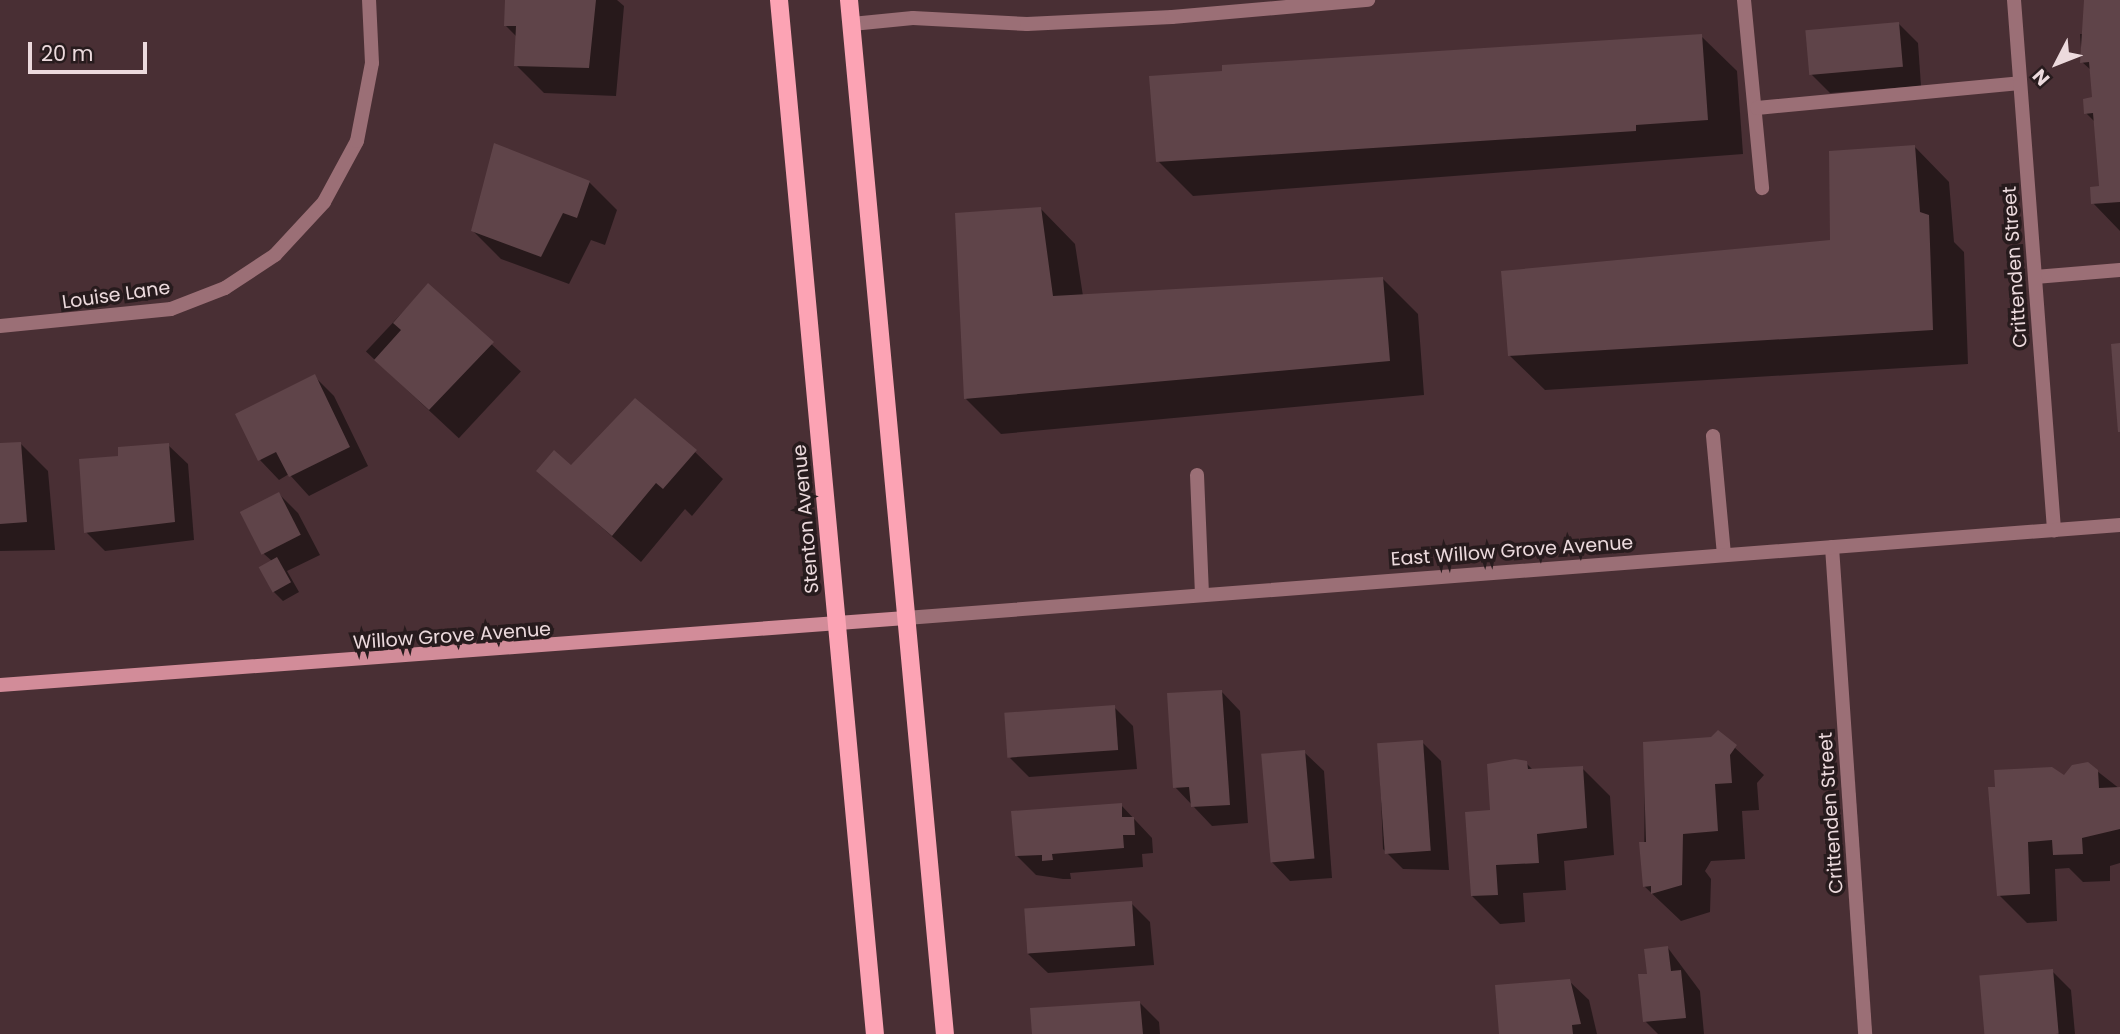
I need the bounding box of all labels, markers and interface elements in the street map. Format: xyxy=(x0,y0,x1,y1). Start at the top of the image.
scale bar xyxy=(32,28,150,72)
north arrow xyxy=(2022,28,2092,98)
text: 20 m xyxy=(41,39,94,68)
text: N xyxy=(2026,63,2056,92)
street label: Crittenden Street xyxy=(1998,186,2032,348)
street label: Louise Lane xyxy=(60,276,172,314)
street label: Stenton Avenue xyxy=(788,443,824,595)
street label: East Willow Grove Avenue xyxy=(1390,531,1634,571)
street label: Willow Grove Avenue xyxy=(352,618,552,654)
street label: Crittenden Street xyxy=(1814,732,1848,894)

